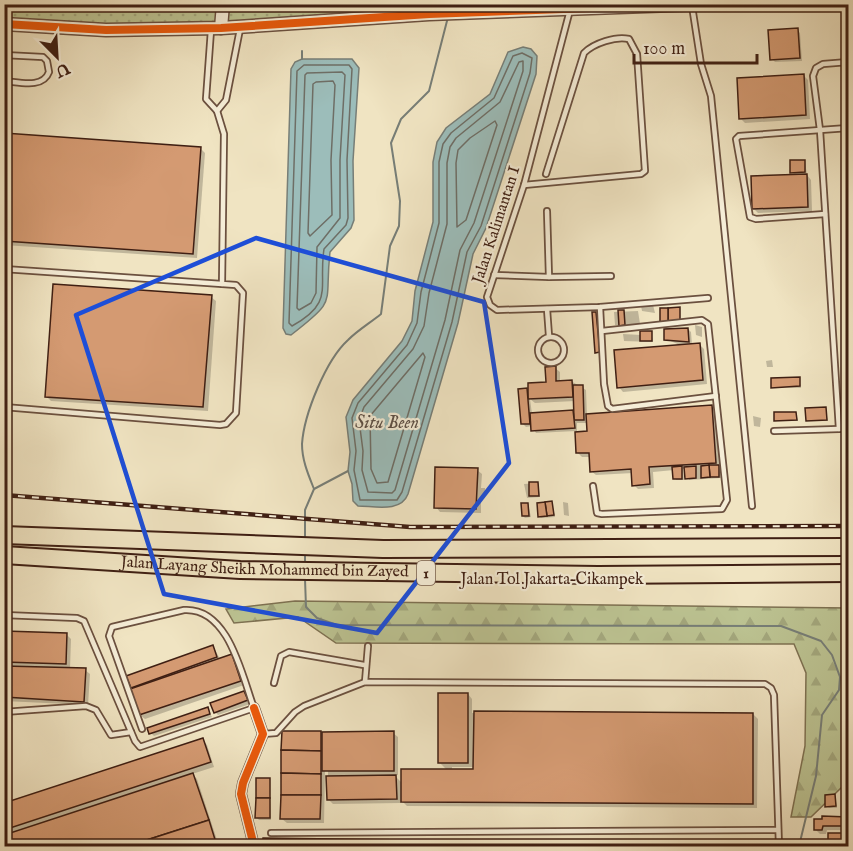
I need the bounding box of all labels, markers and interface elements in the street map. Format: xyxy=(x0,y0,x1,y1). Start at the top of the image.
north arrow xyxy=(27,27,87,87)
scale bar xyxy=(634,27,757,65)
text: 100 m xyxy=(643,38,685,61)
text: U xyxy=(52,57,73,81)
street label: Jalan Kalimantan I xyxy=(468,164,525,288)
water label: Situ Been xyxy=(355,412,419,435)
street label: Jalan Layang Sheikh Mohammed bin Zayed xyxy=(118,552,409,582)
road number: 1 xyxy=(417,561,435,585)
street label: Jalan Tol Jakarta–Cikampek xyxy=(458,570,644,590)

